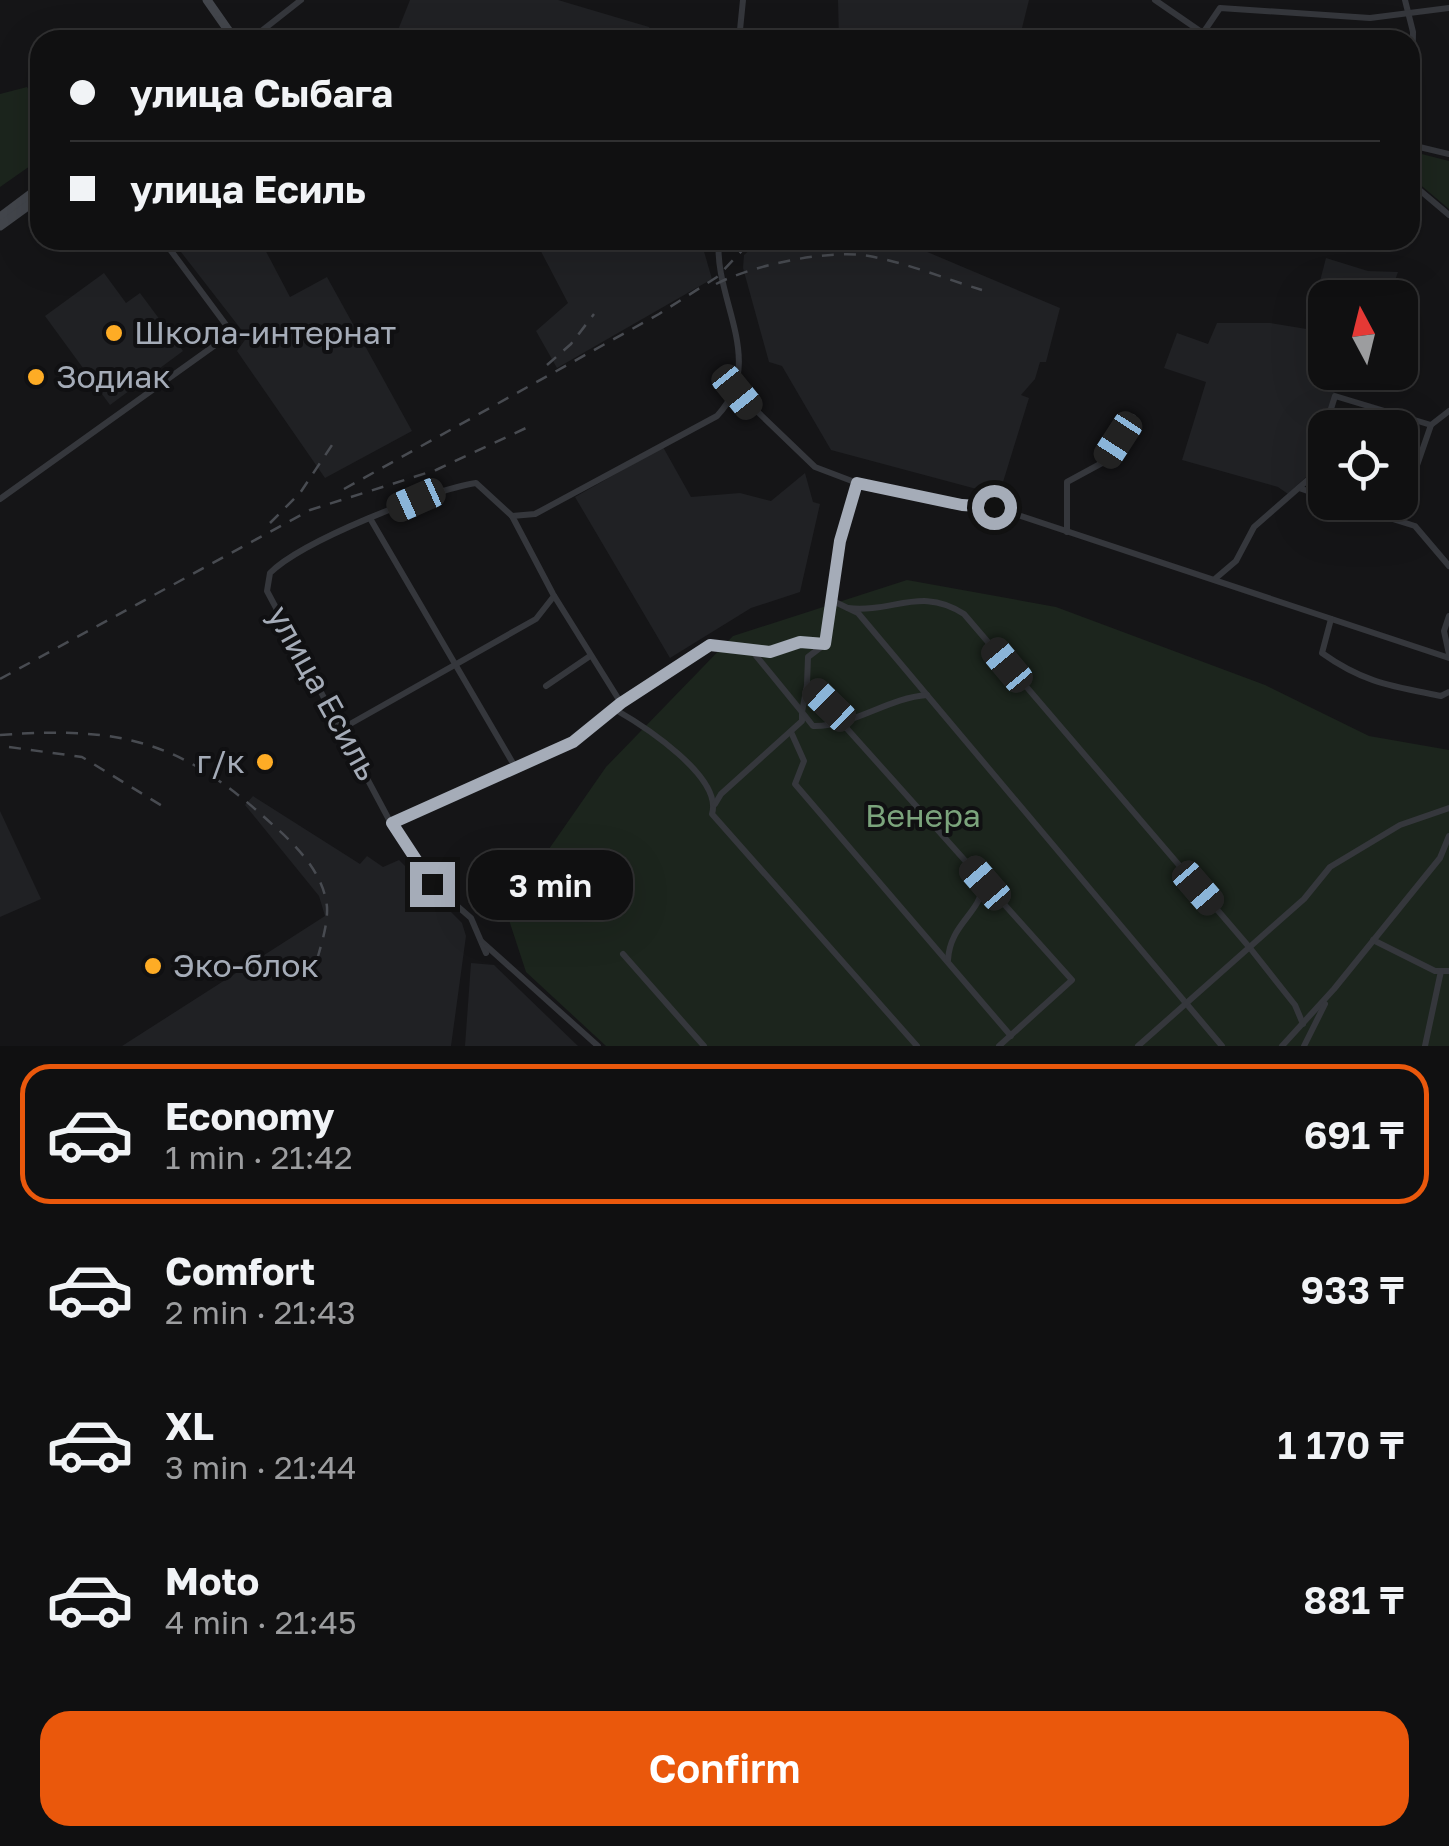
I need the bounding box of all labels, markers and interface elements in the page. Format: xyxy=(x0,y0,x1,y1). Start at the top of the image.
text: улица Сыбага xyxy=(130,70,393,115)
text: улица Есиль xyxy=(130,166,366,211)
north arrow xyxy=(1308,280,1418,390)
map controls xyxy=(1308,280,1418,520)
place label: Школа-интернат xyxy=(134,313,397,351)
marker: Школа-интернат xyxy=(103,322,125,344)
place label: Зодиак xyxy=(56,357,171,395)
car xyxy=(706,359,768,425)
marker: Зодиак xyxy=(25,366,47,388)
car xyxy=(1089,407,1147,473)
button: locate xyxy=(1308,410,1418,520)
car xyxy=(382,474,450,526)
route start xyxy=(972,485,1017,530)
street label: улица Есиль xyxy=(260,599,387,786)
car xyxy=(976,632,1038,698)
car xyxy=(797,673,861,737)
place label: г/к xyxy=(197,742,245,780)
marker: г/к xyxy=(254,751,276,773)
park label: Венера xyxy=(865,796,981,834)
callout: 3 min xyxy=(467,849,632,919)
car xyxy=(954,851,1016,915)
car xyxy=(1167,856,1229,920)
route end xyxy=(410,862,455,907)
text: 3 min xyxy=(509,866,592,904)
place label: Эко-блок xyxy=(173,946,319,984)
marker: Эко-блок xyxy=(142,955,164,977)
icon: car xyxy=(45,1089,135,1179)
text: Economy xyxy=(165,1093,334,1138)
text: 691 ₸ xyxy=(1304,1112,1404,1157)
text: 1 min · 21:42 xyxy=(165,1138,352,1176)
icon: car xyxy=(45,1244,135,1334)
text: Comfort xyxy=(165,1248,315,1293)
text: 933 ₸ xyxy=(1301,1267,1404,1312)
text: 2 min · 21:43 xyxy=(165,1293,356,1331)
icon: car xyxy=(45,1399,135,1489)
text: XL xyxy=(165,1403,214,1448)
text: 1 170 ₸ xyxy=(1278,1422,1404,1467)
text: 3 min · 21:44 xyxy=(165,1448,357,1486)
icon: car xyxy=(45,1554,135,1644)
text: Moto xyxy=(165,1558,259,1603)
text: 881 ₸ xyxy=(1303,1577,1404,1622)
text: 4 min · 21:45 xyxy=(165,1603,356,1641)
button: Confirm xyxy=(40,1711,1409,1826)

